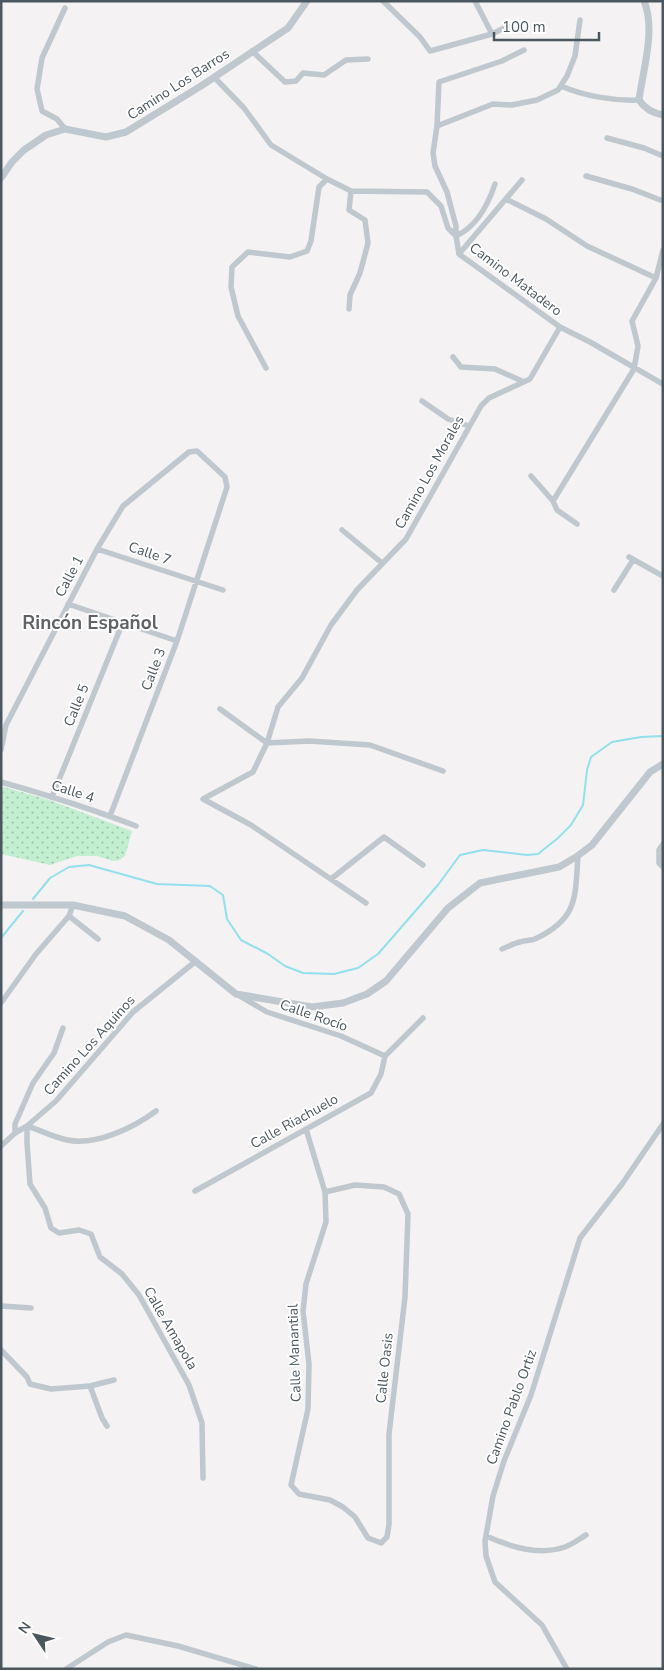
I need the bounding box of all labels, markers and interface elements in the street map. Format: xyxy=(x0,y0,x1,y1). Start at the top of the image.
scale bar xyxy=(494,10,599,42)
text: 100 m xyxy=(502,17,546,37)
street label: Camino Los Barros xyxy=(124,44,233,125)
street label: Camino Matadero xyxy=(466,238,566,321)
street label: Camino Los Morales xyxy=(390,412,469,532)
street label: Calle 7 xyxy=(126,537,174,570)
street label: Calle 1 xyxy=(51,552,88,600)
district label: Rincón Español xyxy=(22,610,158,636)
street label: Calle 3 xyxy=(137,645,170,693)
street label: Calle 5 xyxy=(59,681,94,729)
street label: Calle 4 xyxy=(49,776,97,807)
street label: Camino Los Aquinos xyxy=(39,991,140,1100)
street label: Calle Rocío xyxy=(277,995,350,1036)
street label: Calle Riachuelo xyxy=(247,1089,342,1153)
street label: Calle Amapola xyxy=(139,1283,202,1373)
street label: Calle Manantial xyxy=(283,1303,306,1402)
street label: Calle Oasis xyxy=(371,1332,398,1404)
street label: Camino Pablo Ortiz xyxy=(482,1346,541,1468)
north arrow xyxy=(10,1610,60,1660)
text: N xyxy=(14,1618,36,1638)

